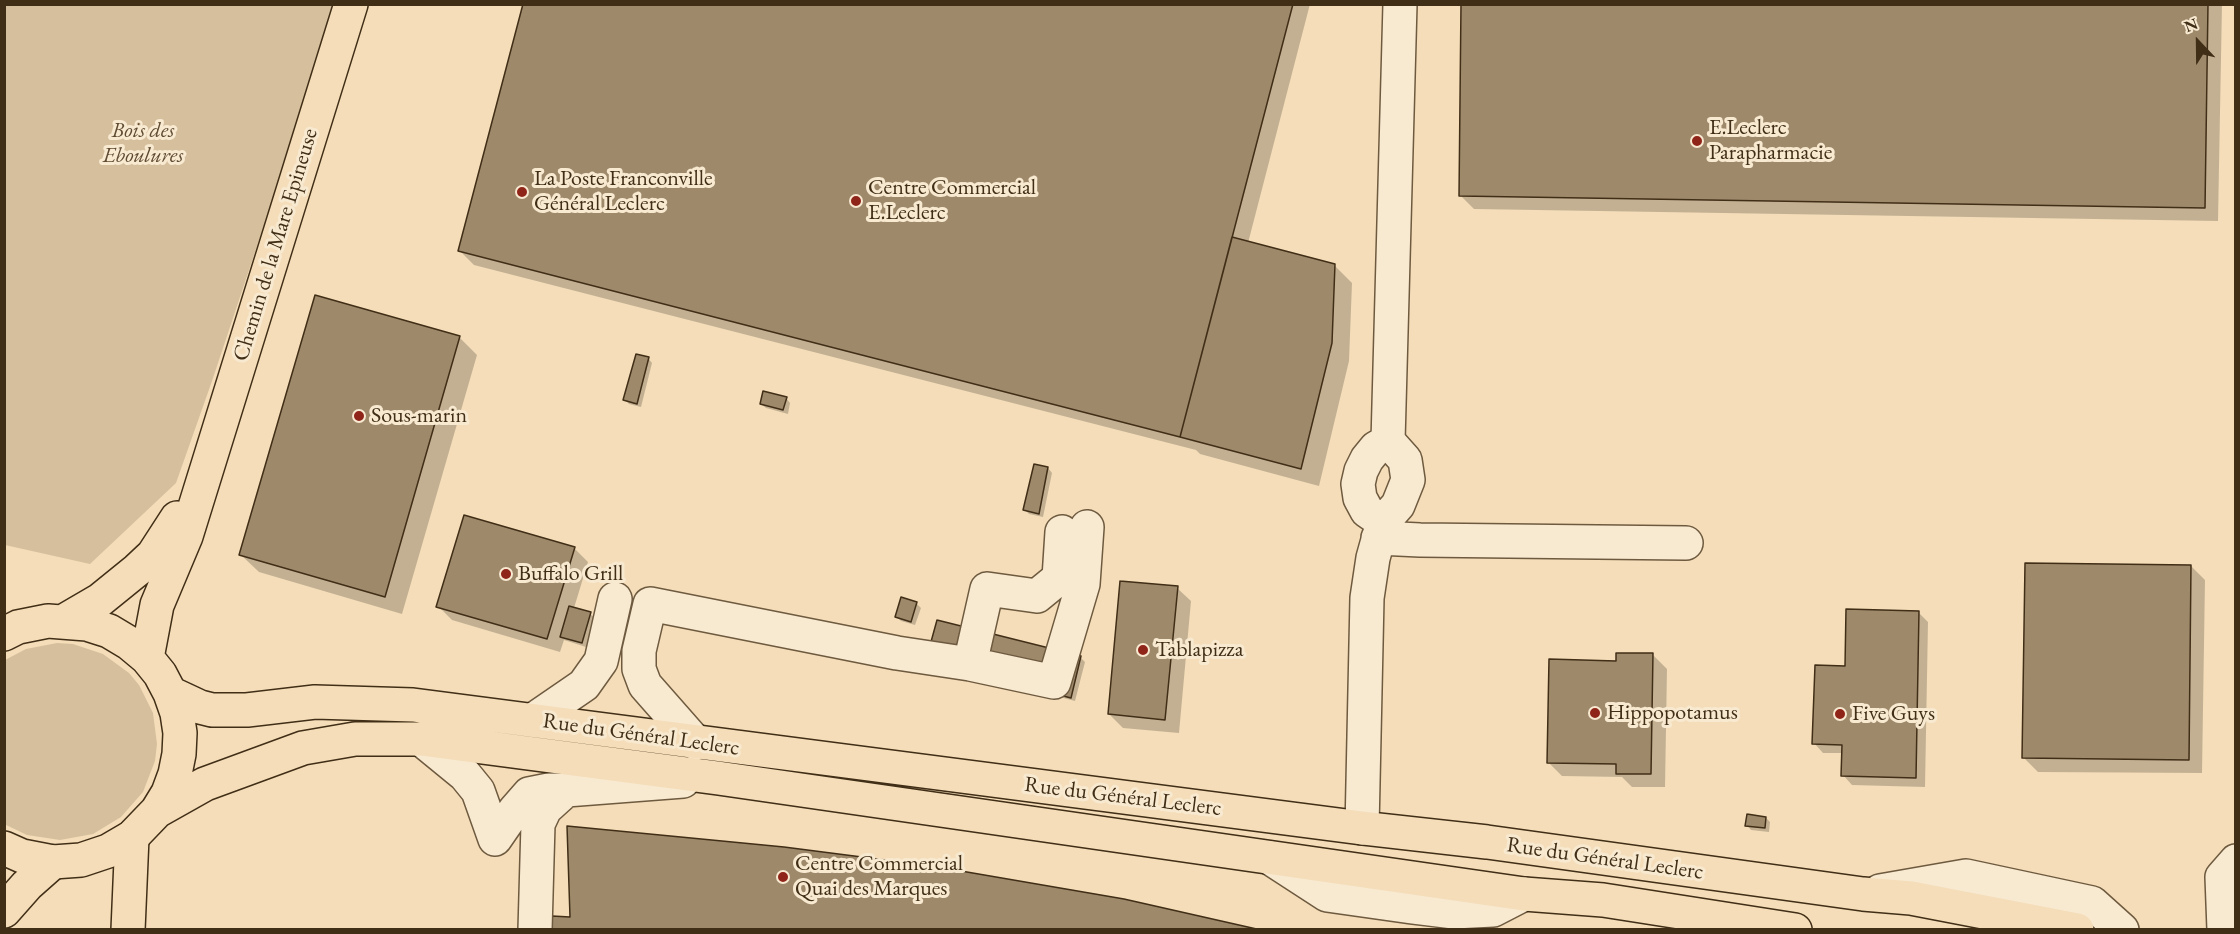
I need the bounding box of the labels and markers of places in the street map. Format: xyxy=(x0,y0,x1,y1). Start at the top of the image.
place label: E.Leclerc Parapharmacie xyxy=(1709,115,1832,166)
marker: E.Leclerc Parapharmacie xyxy=(1690,134,1704,148)
place label: La Poste Franconville Général Leclerc xyxy=(534,166,713,218)
place label: Centre Commercial E.Leclerc xyxy=(868,175,1036,226)
marker: La Poste Franconville Général Leclerc xyxy=(515,185,529,199)
marker: Centre Commercial E.Leclerc xyxy=(849,194,863,208)
place label: Sous-marin xyxy=(371,403,467,429)
marker: Sous-marin xyxy=(352,409,366,423)
place label: Buffalo Grill xyxy=(518,561,623,587)
marker: Buffalo Grill xyxy=(499,567,513,581)
place label: Tablapizza xyxy=(1155,637,1243,663)
marker: Tablapizza xyxy=(1136,643,1150,657)
place label: Hippopotamus xyxy=(1607,700,1738,726)
place label: Five Guys xyxy=(1852,701,1935,727)
marker: Hippopotamus xyxy=(1588,706,1602,720)
marker: Five Guys xyxy=(1833,707,1847,721)
place label: Centre Commercial Quai des Marques xyxy=(795,851,963,902)
marker: Centre Commercial Quai des Marques xyxy=(776,870,790,884)

